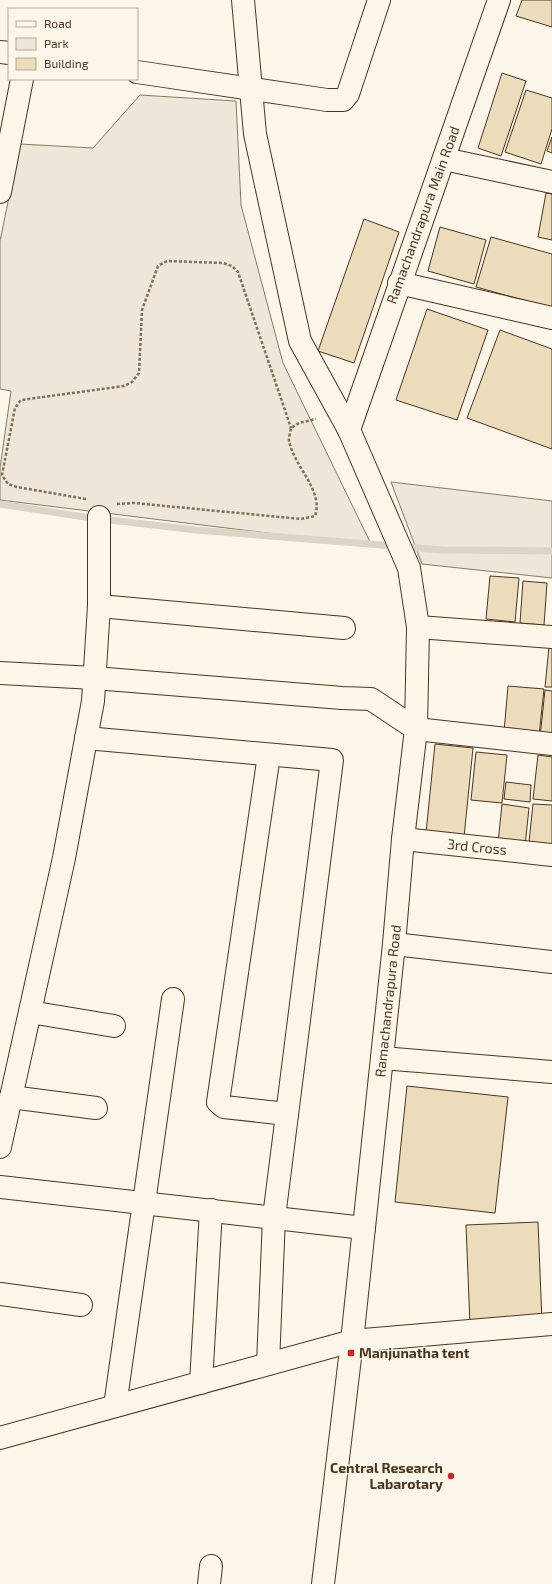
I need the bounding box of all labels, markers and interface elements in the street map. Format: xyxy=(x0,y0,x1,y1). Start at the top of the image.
legend xyxy=(8,8,138,80)
text: Road xyxy=(44,16,72,30)
text: Park xyxy=(44,36,69,50)
text: Building xyxy=(44,56,89,70)
street label: Ramachandrapura Main Road xyxy=(382,124,463,306)
street label: 3rd Cross xyxy=(446,835,508,858)
street label: Ramachandrapura Road xyxy=(371,924,404,1078)
place label: Manjunatha tent xyxy=(359,1344,470,1361)
marker: Manjunatha tent xyxy=(346,1348,356,1358)
place label: Central Research Labarotary xyxy=(330,1459,443,1492)
marker: Central Research Labarotary xyxy=(446,1471,456,1481)

